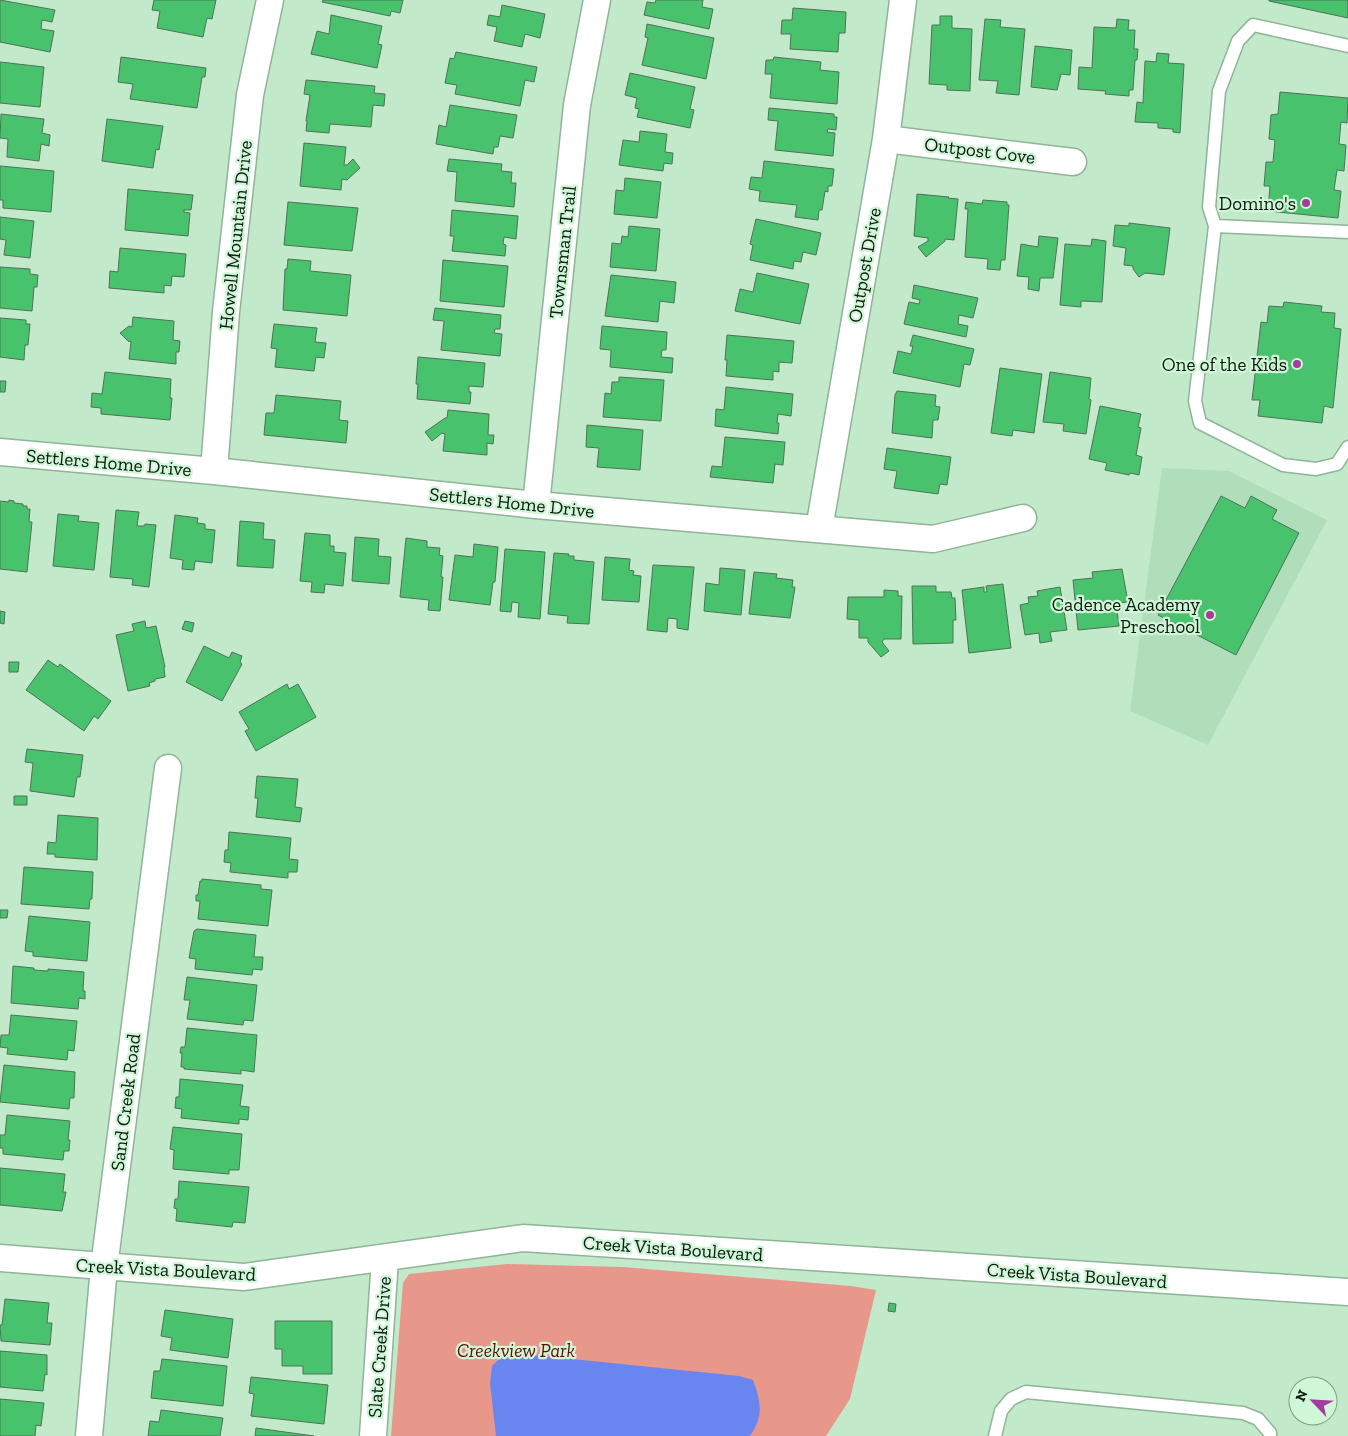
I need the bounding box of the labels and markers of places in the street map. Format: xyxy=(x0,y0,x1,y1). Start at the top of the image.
place label: Domino's xyxy=(1219,192,1296,215)
marker: Domino's xyxy=(1300,197,1312,209)
place label: One of the Kids xyxy=(1162,353,1287,376)
marker: One of the Kids xyxy=(1291,358,1303,370)
place label: Cadence Academy Preschool xyxy=(1052,593,1200,638)
marker: Cadence Academy Preschool xyxy=(1204,609,1216,621)

